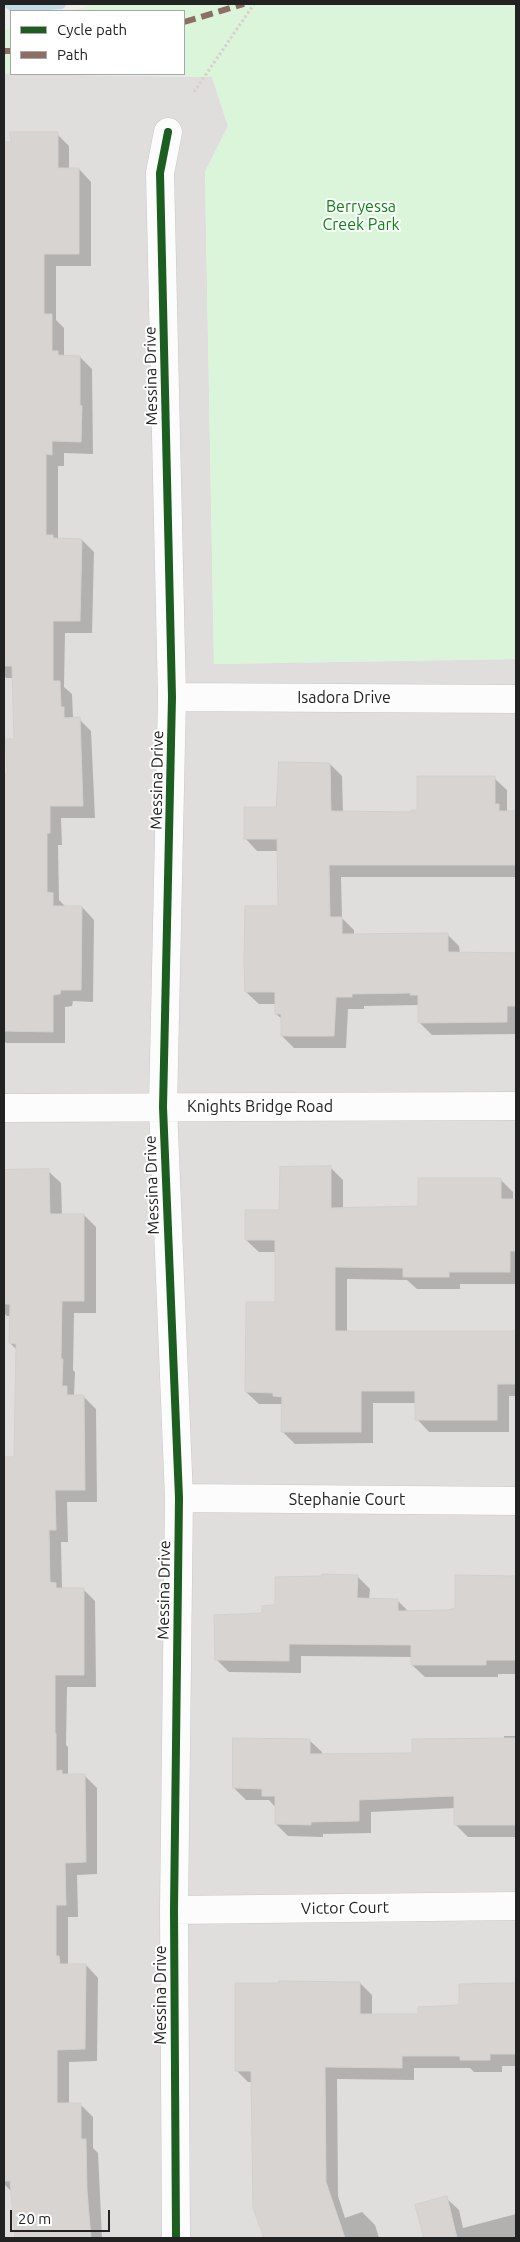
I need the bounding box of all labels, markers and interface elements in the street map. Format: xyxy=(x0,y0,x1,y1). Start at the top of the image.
legend xyxy=(10,10,185,75)
text: Cycle path xyxy=(57,21,127,38)
text: Path xyxy=(57,46,88,63)
park label: Berryessa Creek Park xyxy=(322,197,400,235)
street label: Messina Drive xyxy=(141,326,161,426)
street label: Isadora Drive xyxy=(297,688,391,708)
street label: Messina Drive xyxy=(147,730,167,830)
street label: Knights Bridge Road xyxy=(187,1097,333,1117)
street label: Messina Drive xyxy=(141,1135,163,1235)
street label: Stephanie Court xyxy=(289,1490,405,1510)
street label: Messina Drive xyxy=(154,1540,174,1640)
street label: Victor Court xyxy=(301,1898,389,1918)
street label: Messina Drive xyxy=(151,1945,171,2045)
scale bar xyxy=(12,2200,112,2232)
text: 20 m xyxy=(18,2210,51,2227)

